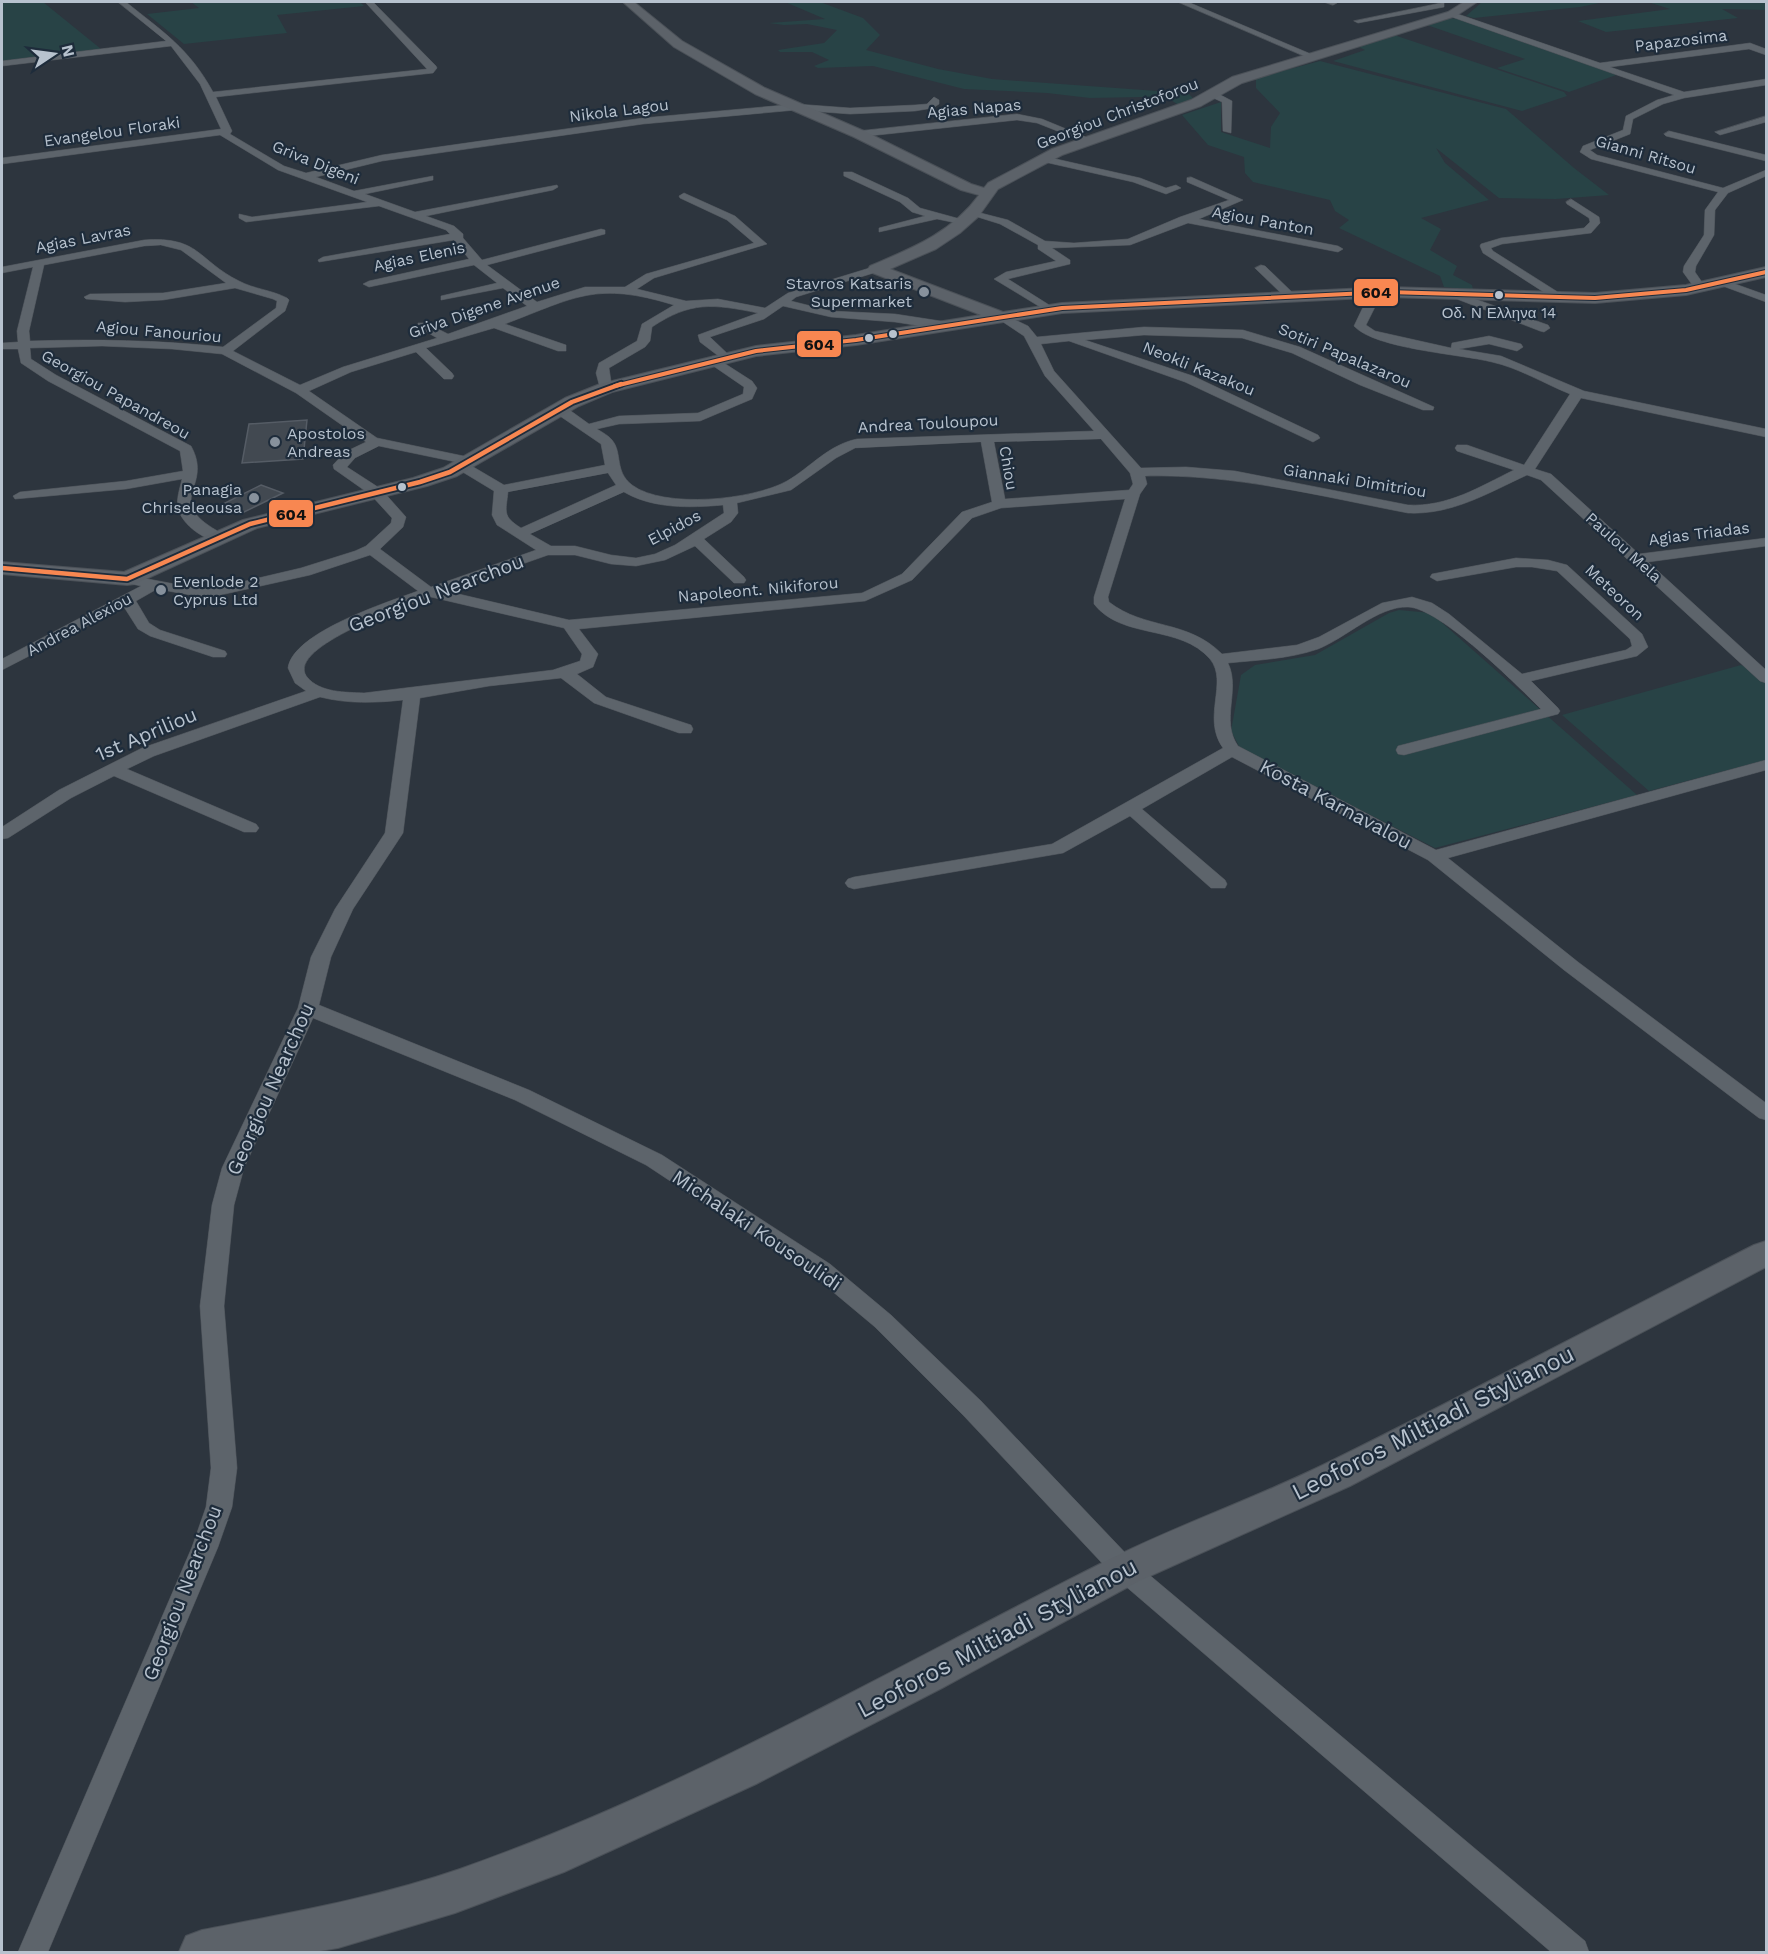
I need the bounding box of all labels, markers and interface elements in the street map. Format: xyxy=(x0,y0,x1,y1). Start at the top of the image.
north arrow xyxy=(24,24,84,84)
street label: Papazosima xyxy=(1634,25,1728,56)
text: N xyxy=(58,43,79,59)
street label: Georgiou Christoforou xyxy=(1034,74,1201,153)
street label: Nikola Lagou xyxy=(568,95,670,126)
street label: Agias Napas xyxy=(926,95,1022,122)
street label: Evangelou Floraki xyxy=(43,113,181,150)
street label: Gianni Ritsou xyxy=(1593,131,1698,178)
street label: Griva Digeni xyxy=(269,136,362,189)
street label: Agiou Panton xyxy=(1211,202,1315,239)
street label: Agias Lavras xyxy=(34,220,132,257)
street label: Agias Elenis xyxy=(372,238,467,275)
street label: Griva Digene Avenue xyxy=(406,273,562,342)
place label: Stavros Katsaris Supermarket xyxy=(786,274,912,311)
line badge: 604 xyxy=(1353,278,1399,307)
text: 604 xyxy=(1361,283,1391,302)
marker: Stavros Katsaris Supermarket xyxy=(917,285,931,299)
marker: Οδ. Ν Ελληνα 14 xyxy=(1493,289,1505,301)
place label: Οδ. Ν Ελληνα 14 xyxy=(1442,304,1556,322)
street label: Agiou Fanouriou xyxy=(95,317,222,346)
street label: Sotiri Papalazarou xyxy=(1276,319,1414,392)
unlabelled marker xyxy=(887,328,899,340)
line badge: 604 xyxy=(796,330,842,358)
unlabelled marker xyxy=(863,332,875,344)
text: 604 xyxy=(804,335,834,354)
street label: Neokli Kazakou xyxy=(1140,337,1258,400)
street label: Georgiou Papandreou xyxy=(38,346,193,443)
street label: Andrea Touloupou xyxy=(857,410,999,437)
place label: Apostolos Andreas xyxy=(287,424,365,461)
marker: Apostolos Andreas xyxy=(268,435,282,449)
street label: Chiou xyxy=(995,444,1022,492)
street label: Giannaki Dimitriou xyxy=(1282,460,1428,501)
place label: Panagia Chriseleousa xyxy=(142,480,242,517)
unlabelled marker xyxy=(396,481,408,493)
marker: Panagia Chriseleousa xyxy=(247,491,261,505)
line badge: 604 xyxy=(268,499,314,528)
text: 604 xyxy=(276,505,306,524)
street label: Elpidos xyxy=(644,506,704,549)
street label: Paulou Mela xyxy=(1582,508,1665,586)
street label: Agias Triadas xyxy=(1647,518,1751,549)
street label: Georgiou Nearchou xyxy=(345,548,527,638)
street label: Meteoron xyxy=(1581,560,1648,624)
place label: Evenlode 2 Cyprus Ltd xyxy=(173,572,259,609)
street label: Napoleont. Nikiforou xyxy=(677,573,839,606)
marker: Evenlode 2 Cyprus Ltd xyxy=(154,583,168,597)
street label: Andrea Alexiou xyxy=(23,589,135,660)
street label: 1st Apriliou xyxy=(92,702,200,766)
street label: Kosta Karnavalou xyxy=(1256,754,1416,854)
street label: Georgiou Nearchou xyxy=(221,999,319,1179)
street label: Michalaki Kousoulidi xyxy=(668,1164,846,1296)
street label: Leoforos Miltiadi Stylianou xyxy=(1287,1340,1579,1506)
street label: Georgiou Nearchou xyxy=(137,1502,227,1684)
street label: Leoforos Miltiadi Stylianou xyxy=(852,1552,1142,1724)

